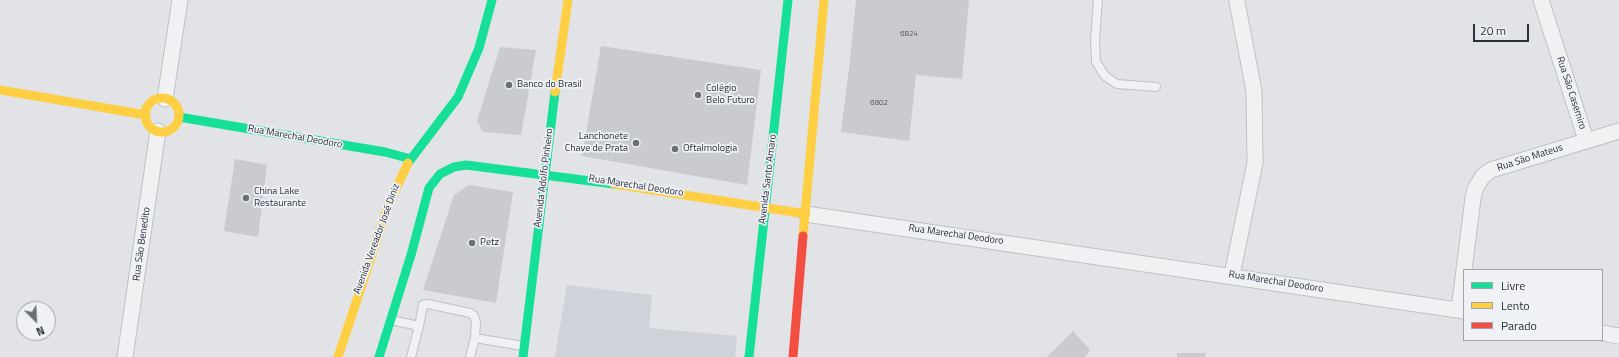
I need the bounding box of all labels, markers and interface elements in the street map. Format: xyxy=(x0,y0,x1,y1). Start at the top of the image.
scale bar xyxy=(1475,16,1531,42)
text: 20 m xyxy=(1480,21,1506,40)
house number: 6824 xyxy=(900,29,918,39)
street label: Rua São Casemiro xyxy=(1554,55,1588,131)
place label: Banco do Brasil xyxy=(517,79,582,91)
marker: Banco do Brasil xyxy=(504,80,514,90)
place label: Colégio Belo Futuro xyxy=(706,83,755,106)
marker: Colégio Belo Futuro xyxy=(693,90,703,100)
house number: 6802 xyxy=(870,98,888,108)
street label: Rua Marechal Deodoro xyxy=(247,123,343,151)
street label: Avenida Adolfo Pinheiro xyxy=(532,128,556,228)
place label: Lanchonete Chave de Prata xyxy=(565,131,628,154)
street label: Avenida Santo Amaro xyxy=(757,133,779,225)
marker: Lanchonete Chave de Prata xyxy=(631,138,641,148)
street label: Rua São Mateus xyxy=(1496,142,1564,174)
place label: Oftalmologia xyxy=(683,143,737,155)
marker: Oftalmologia xyxy=(670,144,680,154)
street label: Rua Marechal Deodoro xyxy=(588,173,684,199)
street label: Avenida Vereador José Diniz xyxy=(351,182,403,296)
place label: China Lake Restaurante xyxy=(254,186,306,210)
marker: China Lake Restaurante xyxy=(241,193,251,203)
street label: Rua São Benedito xyxy=(131,206,153,282)
street label: Rua Marechal Deodoro xyxy=(908,222,1004,248)
place label: Petz xyxy=(480,237,499,249)
marker: Petz xyxy=(467,238,477,248)
street label: Rua Marechal Deodoro xyxy=(1228,269,1324,295)
legend xyxy=(1463,269,1603,341)
text: Livre xyxy=(1501,276,1525,295)
text: Lento xyxy=(1501,296,1530,315)
north arrow xyxy=(16,301,56,341)
text: Parado xyxy=(1501,316,1537,335)
text: N xyxy=(34,322,47,340)

